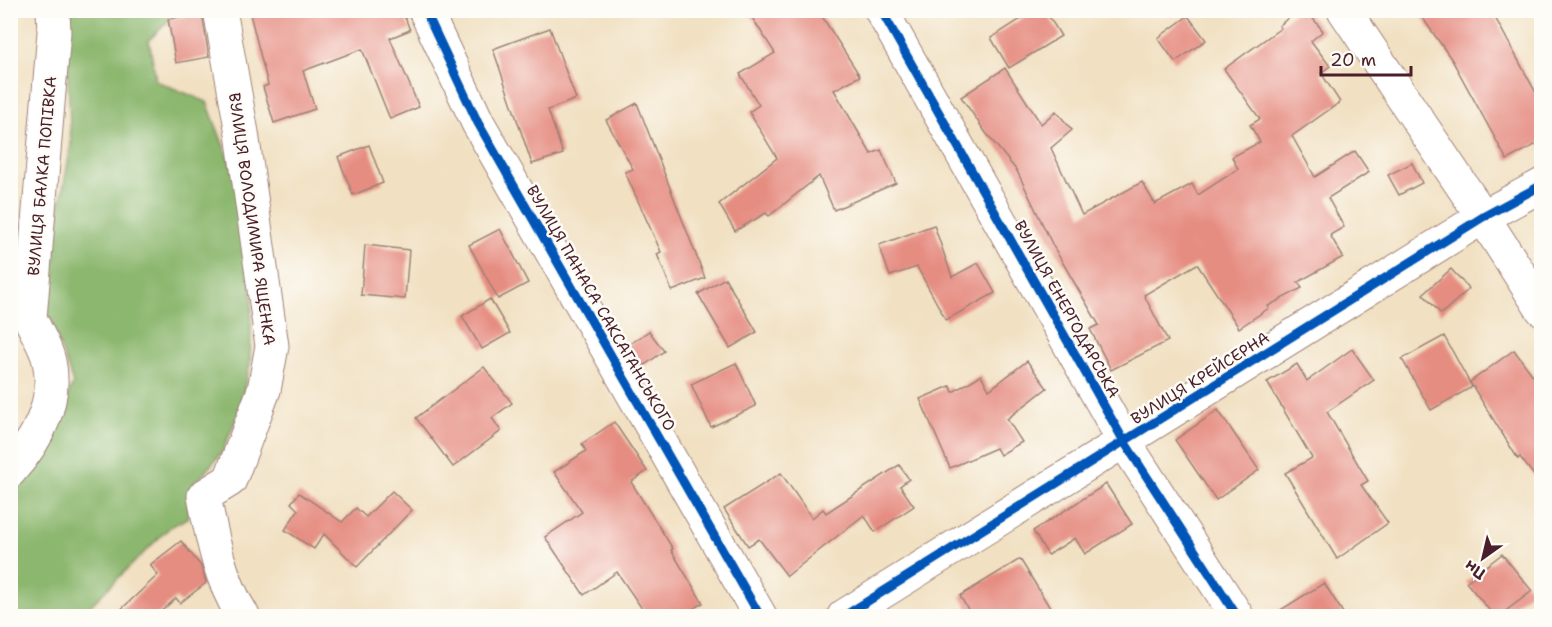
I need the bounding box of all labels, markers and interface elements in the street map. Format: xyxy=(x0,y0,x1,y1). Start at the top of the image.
scale bar xyxy=(1321,39,1411,77)
text: 20 m xyxy=(1330,48,1376,72)
street label: ВУЛИЦЯ БАЛКА ПОПІВКА xyxy=(23,75,61,277)
street label: ВУЛИЦЯ ВОЛОДИМИРА ЯЩЕНКА xyxy=(224,91,280,347)
street label: ВУЛИЦЯ ПАНАСА САКСАГАНСЬКОГО xyxy=(522,181,680,435)
street label: ВУЛИЦЯ ЕНЕРГОДАРСЬКА xyxy=(1009,216,1125,402)
street label: ВУЛИЦЯ КРЕЙСЕРНА xyxy=(1127,327,1273,429)
north arrow xyxy=(1453,528,1513,588)
text: Пн xyxy=(1460,555,1490,585)

